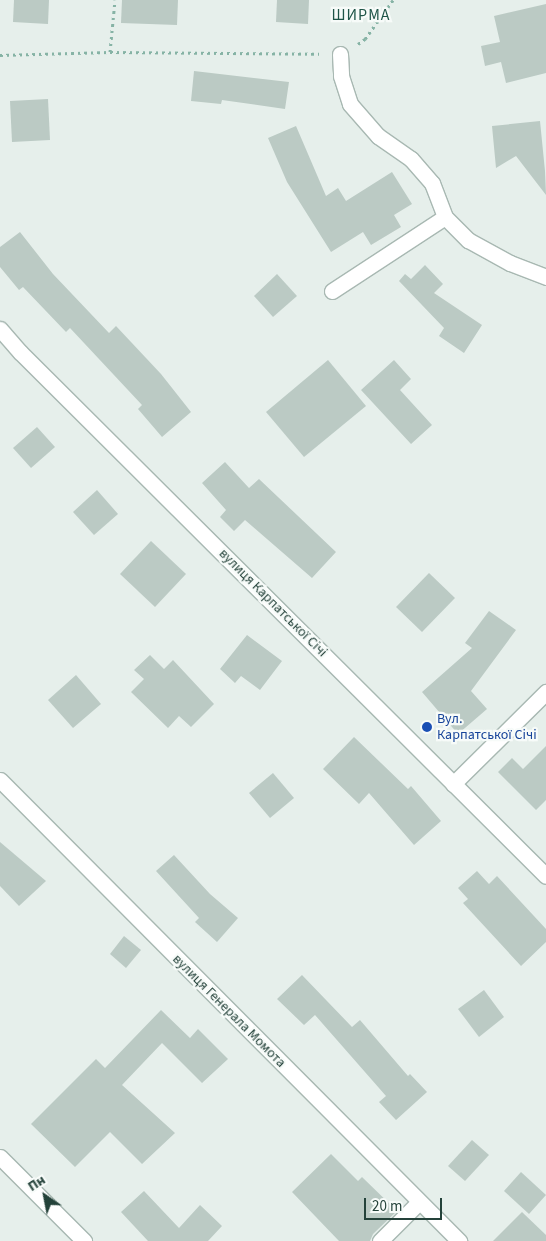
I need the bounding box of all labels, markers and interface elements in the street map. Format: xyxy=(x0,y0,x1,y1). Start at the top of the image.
district label: ШИРМА xyxy=(331,5,391,25)
street label: вулиця Карпатської Січі xyxy=(215,545,331,661)
place label: Вул. Карпатської Січі xyxy=(437,711,537,744)
marker: Вул. Карпатської Січі xyxy=(421,721,433,733)
street label: вулиця Генерала Момота xyxy=(169,951,289,1071)
text: Пн xyxy=(24,1170,50,1197)
north arrow xyxy=(20,1171,70,1221)
scale bar xyxy=(366,1188,444,1220)
text: 20 m xyxy=(372,1196,402,1217)

